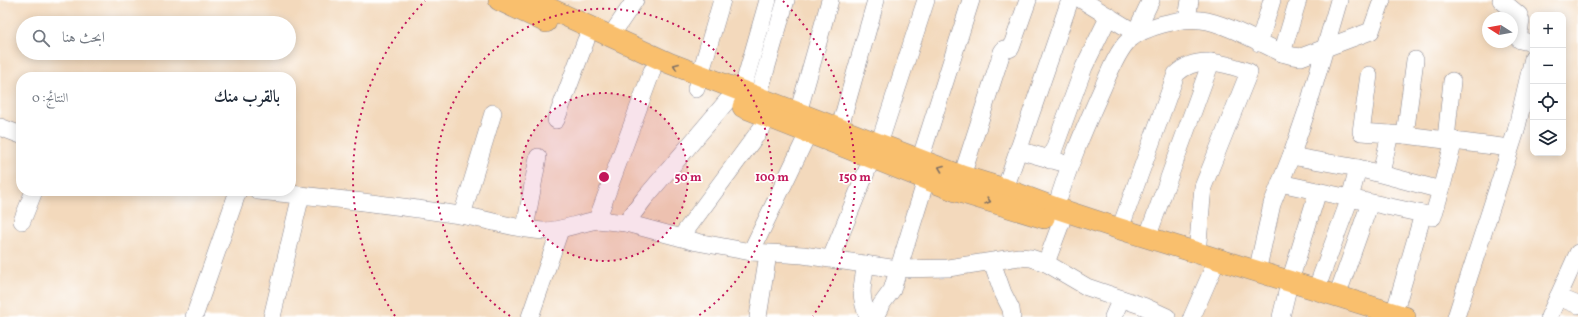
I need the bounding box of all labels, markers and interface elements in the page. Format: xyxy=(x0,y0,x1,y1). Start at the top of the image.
north arrow xyxy=(1482,12,1518,48)
map controls xyxy=(1530,12,1566,156)
button: + xyxy=(1530,12,1566,48)
search box xyxy=(16,16,296,60)
icon: search xyxy=(30,27,52,49)
text: ابحث هنا xyxy=(62,28,105,49)
button: − xyxy=(1530,48,1566,84)
one-way arrow xyxy=(673,62,680,70)
button: locate xyxy=(1530,84,1566,120)
text: بالقرب منك xyxy=(214,86,280,109)
text: النتائج: 0 xyxy=(32,90,68,108)
button: layers xyxy=(1530,120,1566,156)
one-way arrow xyxy=(938,165,945,173)
centre of rings xyxy=(597,170,611,184)
text: 50 m xyxy=(674,170,702,186)
text: 100 m xyxy=(755,170,789,186)
text: 150 m xyxy=(839,170,871,186)
one-way arrow xyxy=(985,196,992,205)

